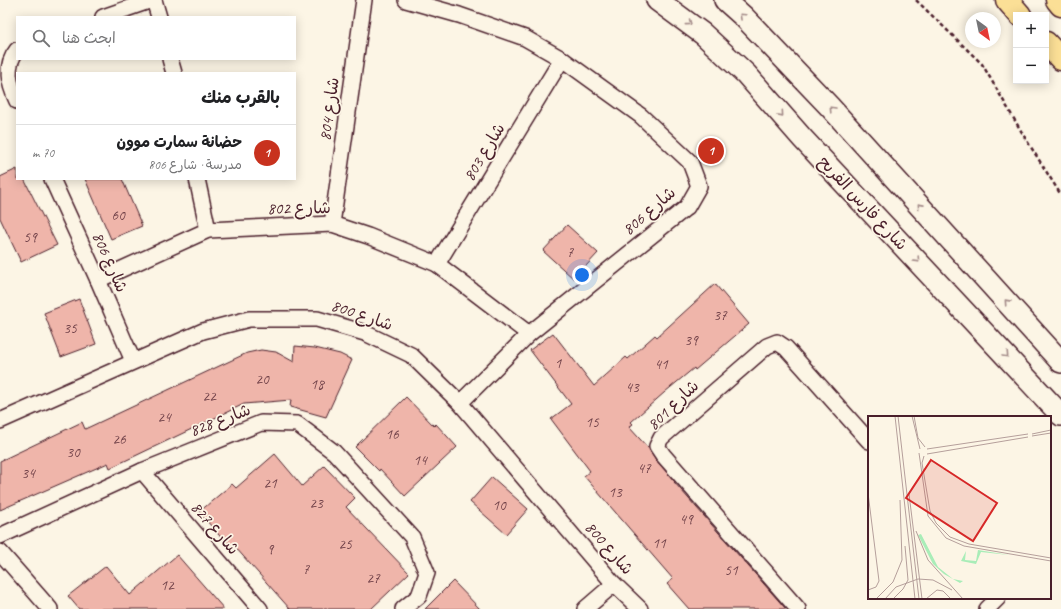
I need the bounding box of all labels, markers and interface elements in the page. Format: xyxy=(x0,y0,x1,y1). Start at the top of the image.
north arrow xyxy=(965,12,1001,48)
map controls xyxy=(1013,12,1049,84)
button: + xyxy=(1013,12,1049,48)
one-way arrow xyxy=(739,13,747,21)
search box xyxy=(16,16,296,60)
one-way arrow xyxy=(684,18,691,25)
icon: search xyxy=(30,27,52,49)
text: ابحث هنا xyxy=(62,29,116,48)
button: − xyxy=(1013,48,1049,84)
street label: شارع 804 xyxy=(314,76,345,142)
text: بالقرب منك xyxy=(201,87,280,108)
one-way arrow xyxy=(830,106,837,114)
one-way arrow xyxy=(777,109,784,117)
street label: شارع 803 xyxy=(459,119,510,185)
text: حضانة سمارت موون xyxy=(116,133,242,152)
pin: 1 xyxy=(698,136,724,166)
text: 70 m xyxy=(32,145,54,161)
text: 1 xyxy=(264,145,270,161)
street label: شارع فارس الفريح xyxy=(813,151,912,255)
text: مدرسة · شارع 806 xyxy=(148,157,242,173)
street label: شارع 806 xyxy=(618,182,681,241)
street label: شارع 802 xyxy=(267,197,331,220)
one-way arrow xyxy=(917,203,924,211)
house number: 60 xyxy=(111,206,126,225)
house number: 59 xyxy=(23,228,38,247)
street label: شارع 806 xyxy=(87,229,133,296)
house number: 7 xyxy=(567,243,575,262)
one-way arrow xyxy=(913,255,920,263)
your location xyxy=(572,265,592,285)
street label: شارع 800 xyxy=(328,295,396,336)
one-way arrow xyxy=(1004,299,1011,307)
house number: 37 xyxy=(713,306,728,325)
house number: 35 xyxy=(63,319,78,338)
house number: 39 xyxy=(684,331,699,350)
one-way arrow xyxy=(1001,350,1009,358)
house number: 1 xyxy=(555,354,563,373)
house number: 41 xyxy=(654,355,669,374)
house number: 20 xyxy=(255,370,270,389)
house number: 18 xyxy=(310,375,325,394)
street label: شارع 801 xyxy=(643,375,704,435)
house number: 43 xyxy=(625,378,640,397)
house number: 22 xyxy=(202,387,217,406)
street label: شارع 828 xyxy=(186,399,254,442)
house number: 24 xyxy=(157,408,172,427)
house number: 15 xyxy=(585,413,600,432)
inset map xyxy=(868,416,1051,599)
house number: 16 xyxy=(385,425,400,444)
house number: 26 xyxy=(112,430,127,449)
house number: 30 xyxy=(66,443,81,462)
house number: 14 xyxy=(413,451,428,470)
house number: 47 xyxy=(637,459,652,478)
house number: 34 xyxy=(21,464,36,483)
house number: 21 xyxy=(263,474,278,493)
house number: 13 xyxy=(608,483,623,502)
house number: 23 xyxy=(309,494,324,513)
house number: 10 xyxy=(492,496,507,515)
street label: شارع 827 xyxy=(185,497,244,560)
house number: 49 xyxy=(679,510,694,529)
street label: شارع 800 xyxy=(579,517,638,580)
house number: 11 xyxy=(652,534,667,553)
house number: 25 xyxy=(338,535,353,554)
house number: 9 xyxy=(267,540,275,559)
house number: 7 xyxy=(303,560,311,579)
house number: 51 xyxy=(724,561,739,580)
house number: 27 xyxy=(366,569,381,588)
house number: 12 xyxy=(160,576,175,595)

